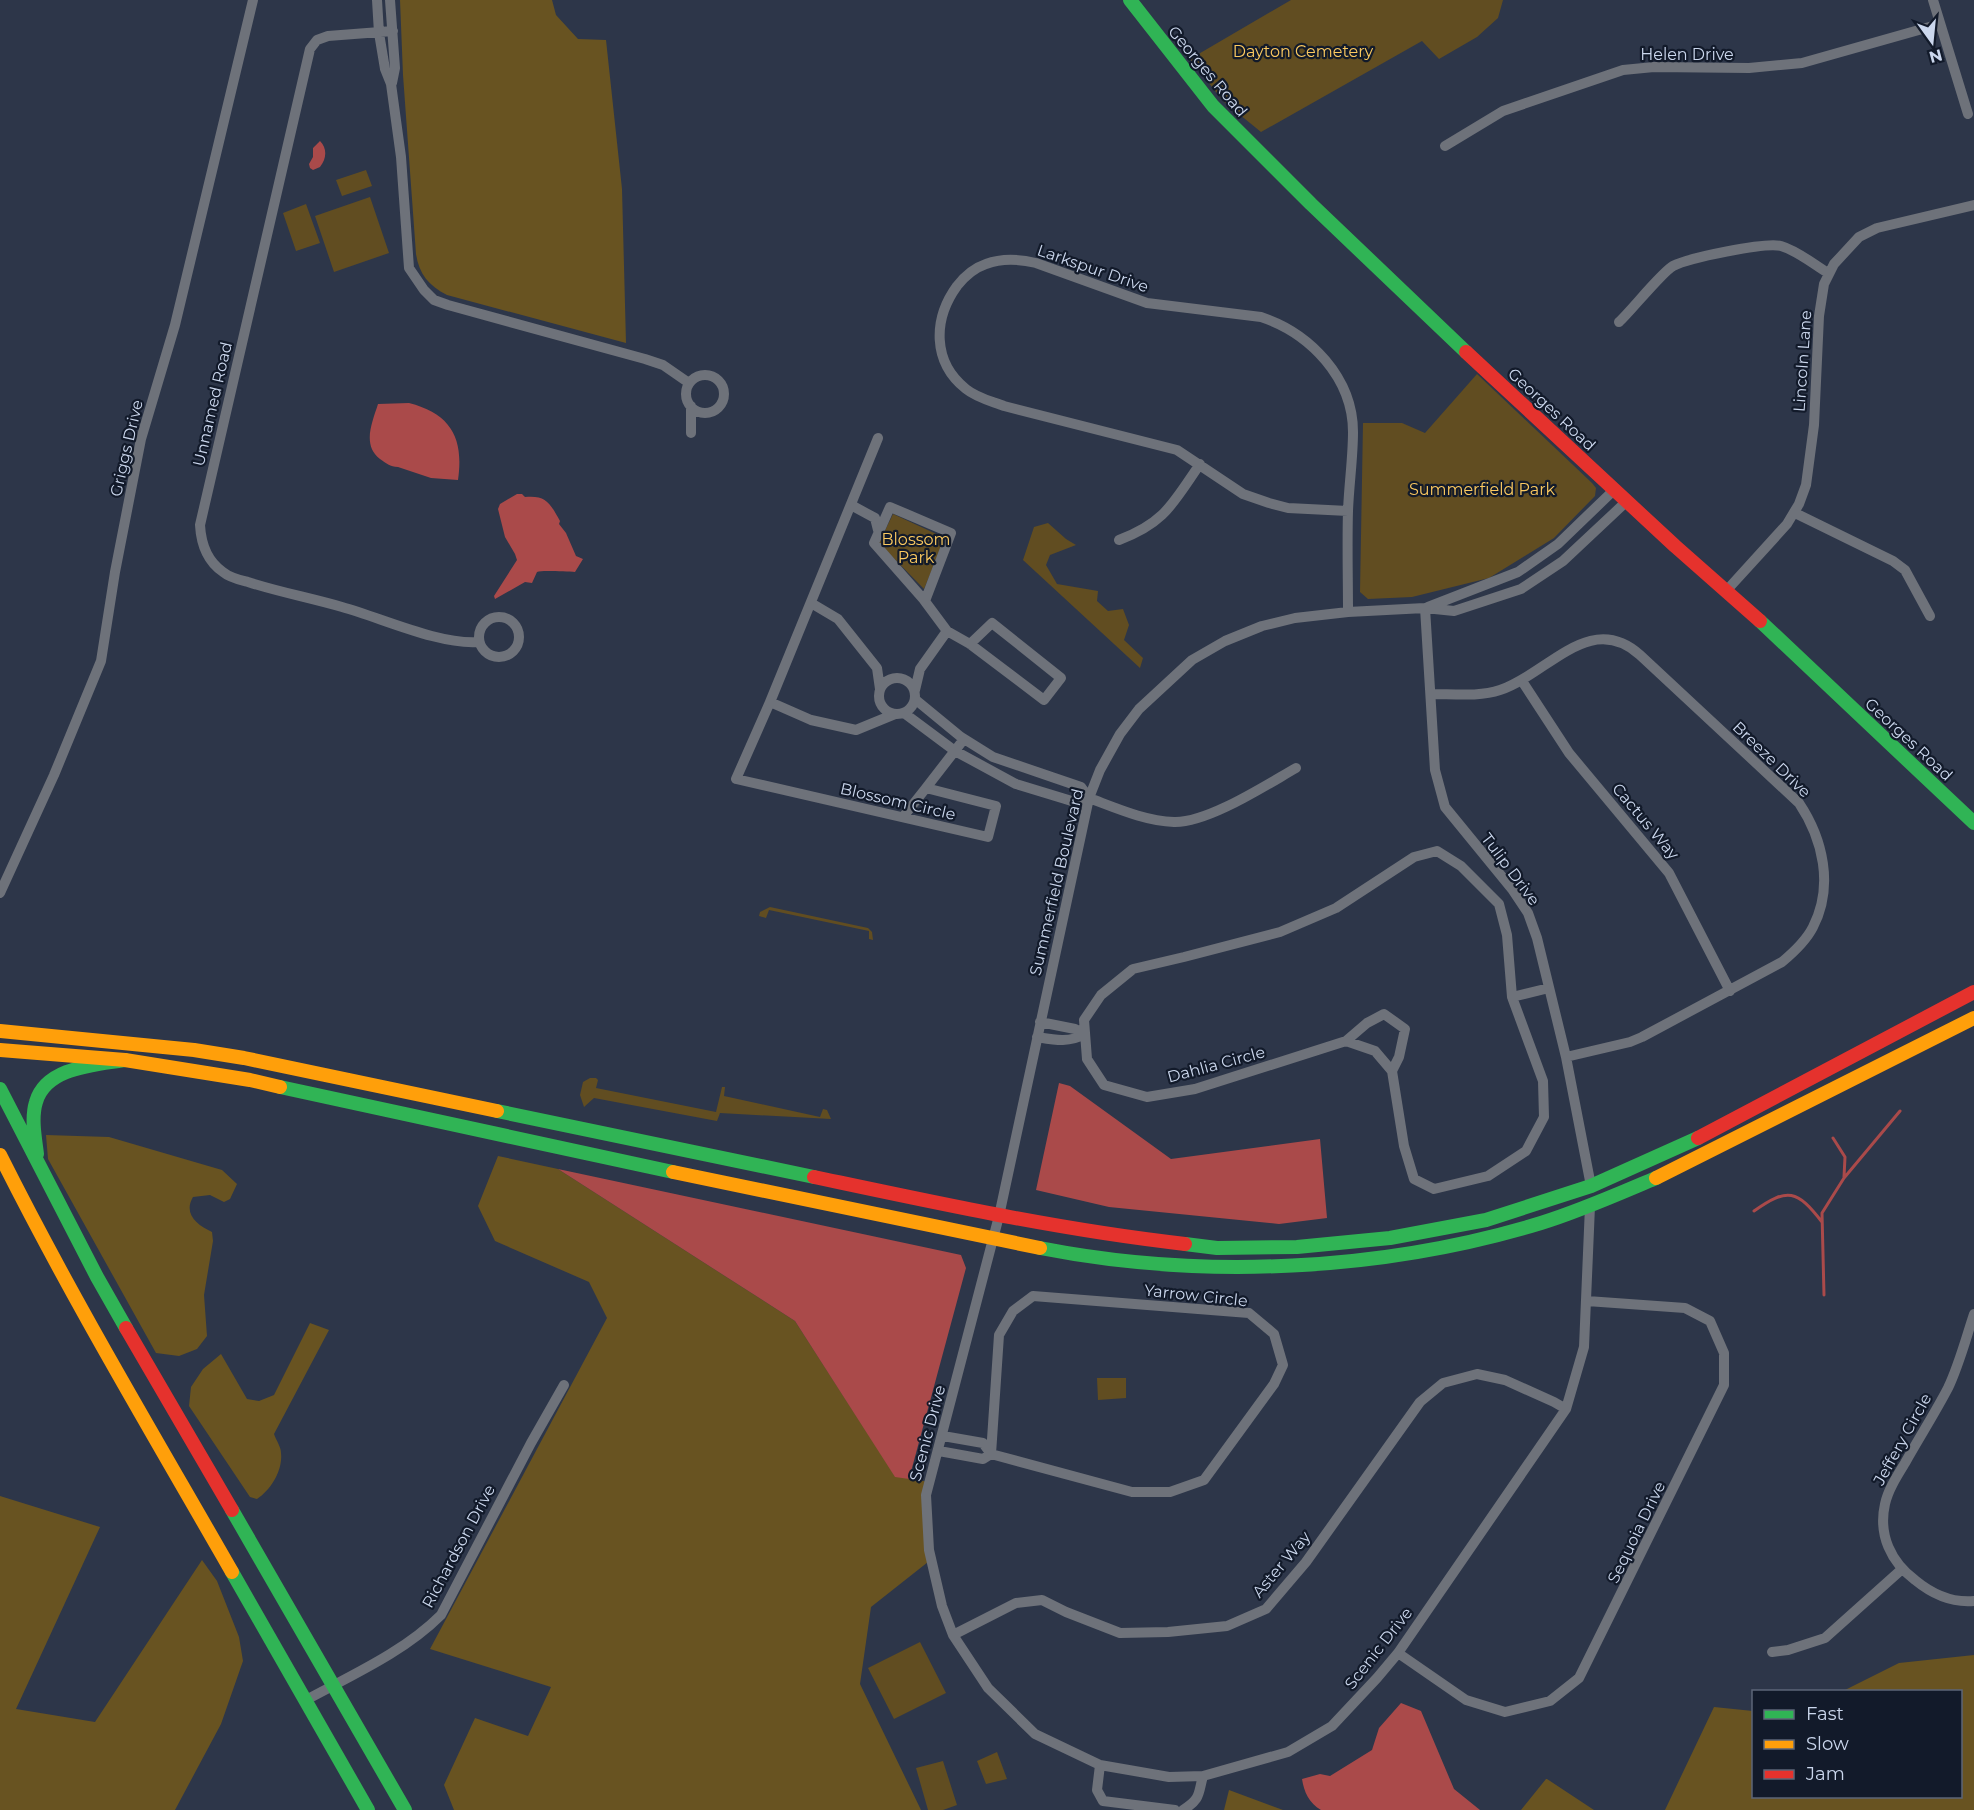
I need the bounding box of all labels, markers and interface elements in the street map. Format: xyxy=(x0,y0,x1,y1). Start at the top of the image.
north arrow xyxy=(1902,12,1962,72)
street label: Georges Road xyxy=(1164,22,1251,121)
park label: Dayton Cemetery xyxy=(1233,42,1374,61)
street label: Helen Drive xyxy=(1640,45,1734,64)
text: N xyxy=(1927,45,1944,67)
street label: Larkspur Drive xyxy=(1035,241,1151,296)
street label: Lincoln Lane xyxy=(1789,309,1816,413)
street label: Unnamed Road xyxy=(189,340,236,468)
street label: Georges Road xyxy=(1504,364,1599,455)
street label: Griggs Drive xyxy=(106,398,147,498)
park label: Summerfield Park xyxy=(1409,480,1556,499)
park label: Blossom Park xyxy=(881,530,951,567)
street label: Georges Road xyxy=(1861,694,1956,785)
street label: Breeze Drive xyxy=(1729,717,1815,801)
street label: Blossom Circle xyxy=(838,779,957,824)
street label: Cactus Way xyxy=(1608,779,1683,864)
street label: Summerfield Boulevard xyxy=(1026,787,1087,977)
street label: Tulip Drive xyxy=(1477,830,1544,909)
street label: Dahlia Circle xyxy=(1165,1042,1267,1087)
street label: Yarrow Circle xyxy=(1143,1281,1249,1310)
street label: Scenic Drive xyxy=(906,1383,949,1483)
street label: Jeffery Circle xyxy=(1869,1390,1935,1489)
street label: Sequoia Drive xyxy=(1604,1478,1669,1586)
street label: Richardson Drive xyxy=(418,1481,499,1611)
street label: Aster Way xyxy=(1248,1527,1315,1601)
street label: Scenic Drive xyxy=(1341,1604,1416,1693)
legend xyxy=(1752,1690,1962,1798)
text: Fast xyxy=(1806,1703,1844,1725)
text: Slow xyxy=(1806,1733,1849,1755)
text: Jam xyxy=(1805,1763,1845,1785)

